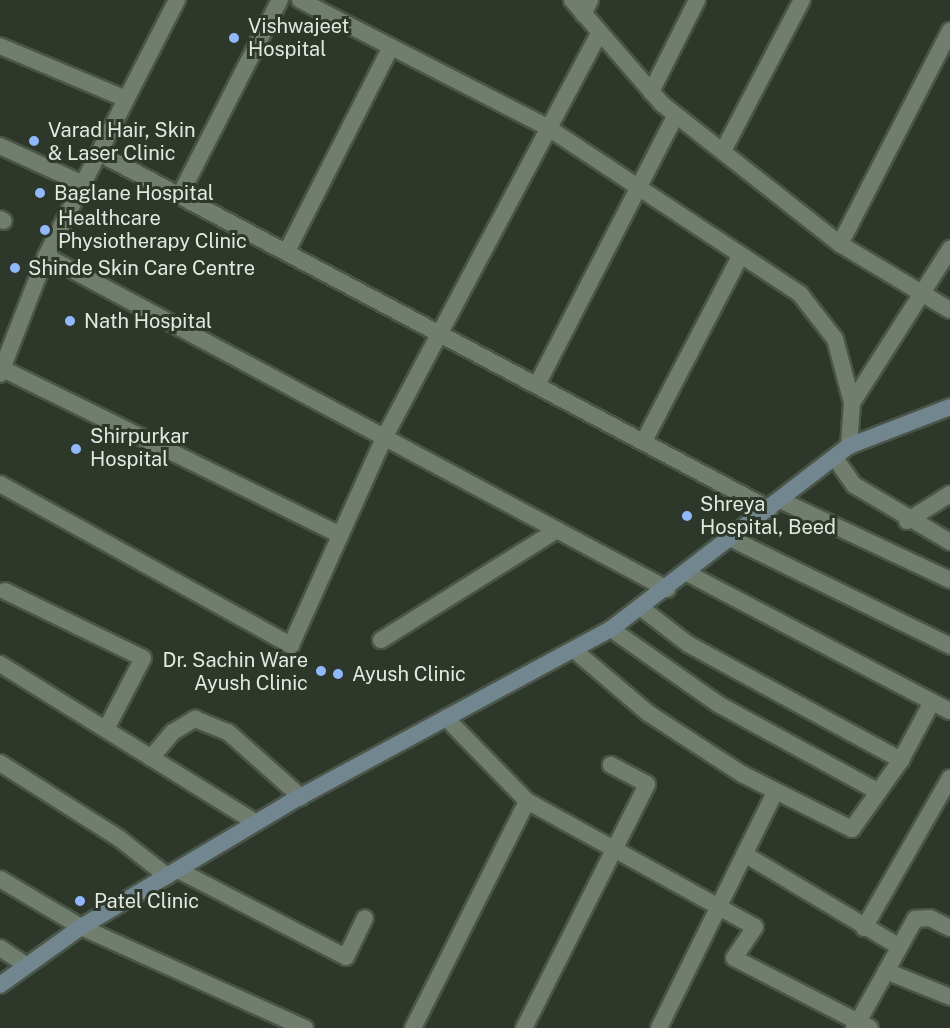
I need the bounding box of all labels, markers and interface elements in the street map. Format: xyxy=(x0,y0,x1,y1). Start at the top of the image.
place label: Vishwajeet Hospital xyxy=(248,14,349,61)
marker: Vishwajeet Hospital xyxy=(225,29,243,47)
place label: Varad Hair, Skin & Laser Clinic xyxy=(48,118,196,165)
marker: Varad Hair, Skin & Laser Clinic xyxy=(25,132,43,150)
place label: Baglane Hospital xyxy=(54,181,214,205)
marker: Baglane Hospital xyxy=(31,184,49,202)
place label: Healthcare Physiotherapy Clinic xyxy=(58,207,247,254)
marker: Healthcare Physiotherapy Clinic xyxy=(36,221,54,239)
place label: Shinde Skin Care Centre xyxy=(28,256,255,280)
marker: Shinde Skin Care Centre xyxy=(6,259,24,277)
place label: Nath Hospital xyxy=(84,309,212,333)
marker: Nath Hospital xyxy=(61,312,79,330)
place label: Shirpurkar Hospital xyxy=(90,425,189,472)
marker: Shirpurkar Hospital xyxy=(67,440,85,458)
place label: Shreya Hospital, Beed xyxy=(700,492,836,539)
marker: Shreya Hospital, Beed xyxy=(678,507,696,525)
place label: Dr. Sachin Ware Ayush Clinic xyxy=(162,648,308,695)
marker: Dr. Sachin Ware Ayush Clinic xyxy=(312,662,330,680)
place label: Ayush Clinic xyxy=(352,662,466,686)
marker: Ayush Clinic xyxy=(329,665,347,683)
place label: Patel Clinic xyxy=(94,889,199,913)
marker: Patel Clinic xyxy=(71,892,89,910)

